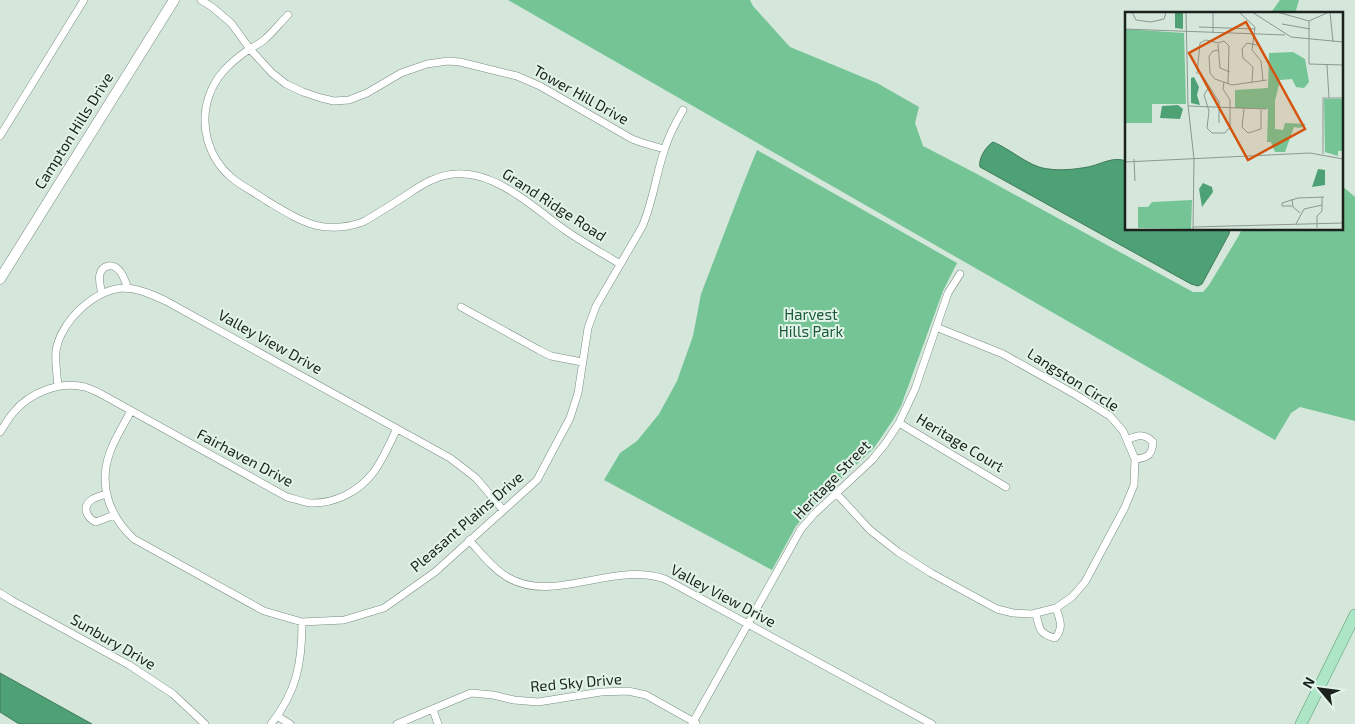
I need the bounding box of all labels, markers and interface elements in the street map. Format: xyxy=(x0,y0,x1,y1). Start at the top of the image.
inset map xyxy=(1125,12,1342,230)
street label: Tower Hill Drive xyxy=(531,61,632,128)
street label: Campton Hills Drive xyxy=(30,69,116,192)
street label: Grand Ridge Road xyxy=(499,164,610,244)
street label: Valley View Drive xyxy=(215,305,326,377)
park label: Harvest Hills Park xyxy=(779,305,844,340)
street label: Langston Circle xyxy=(1024,344,1123,415)
street label: Heritage Court xyxy=(914,409,1008,475)
street label: Fairhaven Drive xyxy=(194,424,297,490)
street label: Heritage Street xyxy=(789,436,874,523)
street label: Pleasant Plains Drive xyxy=(406,467,527,575)
street label: Valley View Drive xyxy=(668,560,779,630)
street label: Sunbury Drive xyxy=(68,609,159,673)
north arrow xyxy=(1295,664,1345,714)
street label: Red Sky Drive xyxy=(529,669,622,695)
text: N xyxy=(1298,674,1318,691)

